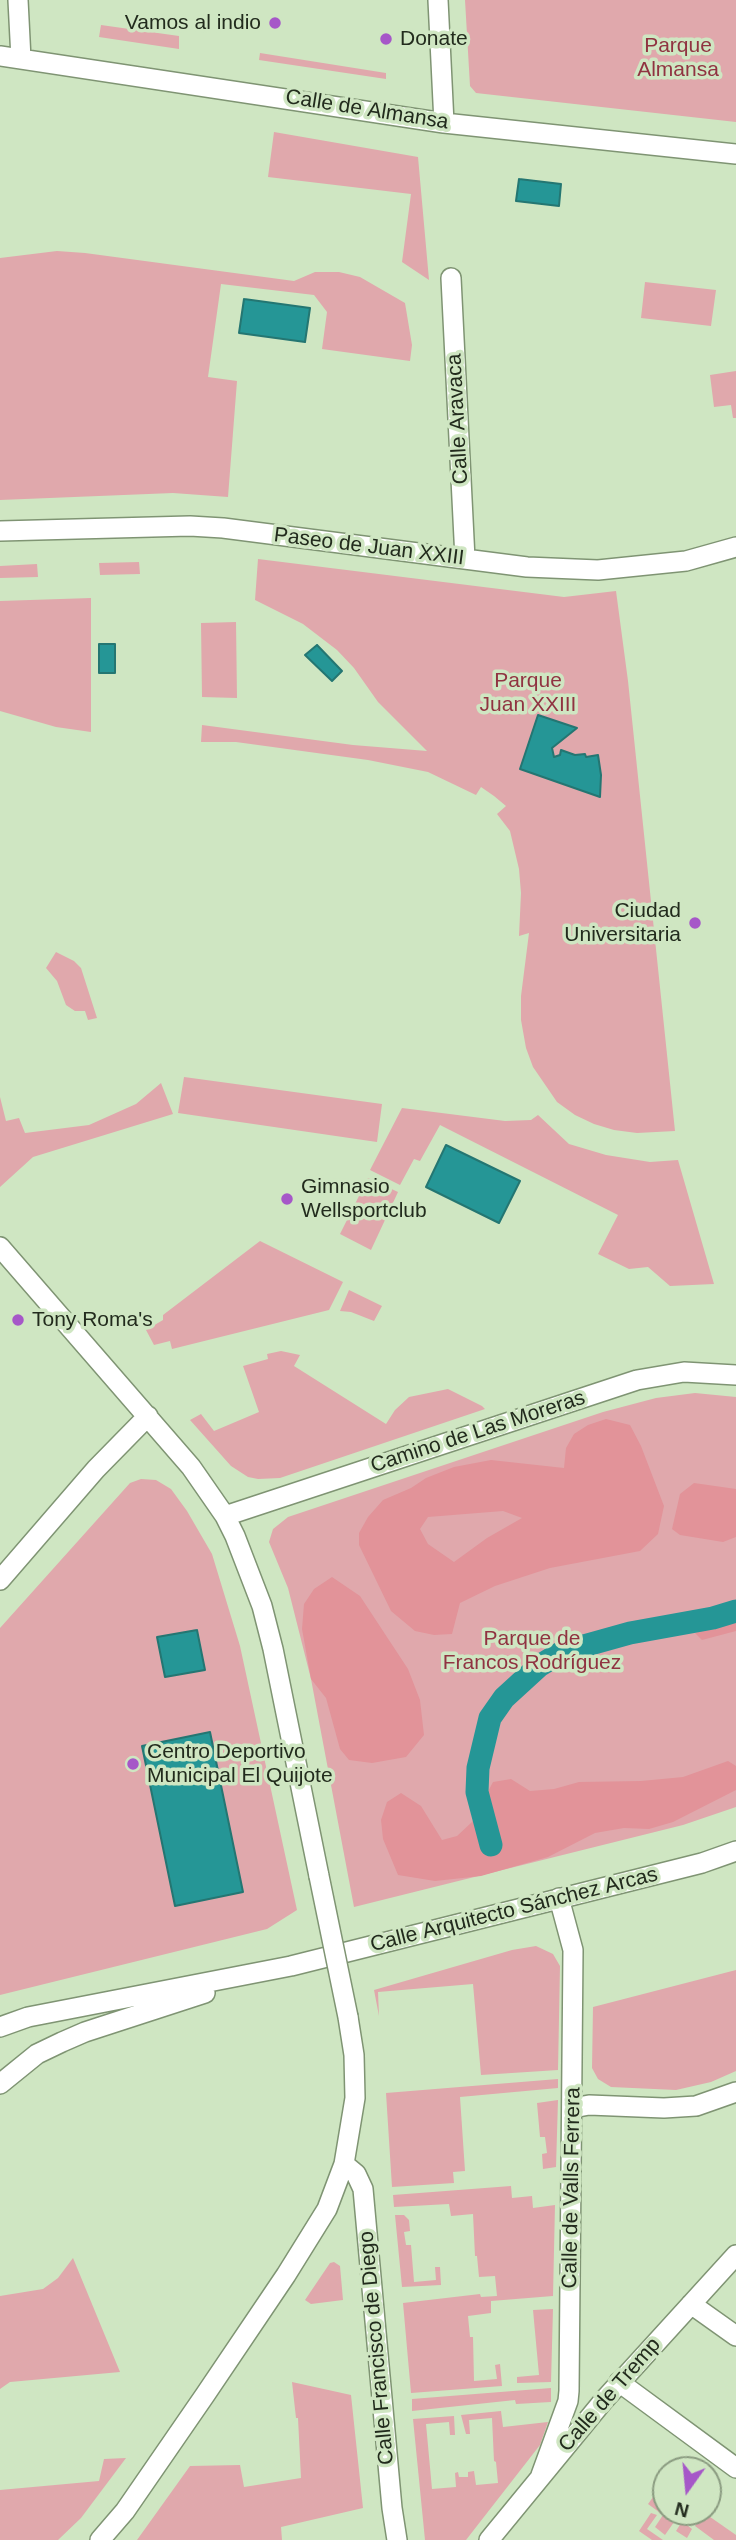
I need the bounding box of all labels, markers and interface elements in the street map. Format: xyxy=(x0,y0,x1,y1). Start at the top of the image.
place label: Vamos al indio xyxy=(125,10,261,36)
marker: Vamos al indio xyxy=(267,15,283,31)
place label: Donate xyxy=(400,26,468,52)
marker: Donate xyxy=(378,31,394,47)
park label: Parque Almansa xyxy=(637,33,719,83)
street label: Calle de Almansa xyxy=(284,85,450,135)
street label: Calle Aravaca xyxy=(442,353,474,485)
street label: Paseo de Juan XXIII xyxy=(272,523,466,571)
park label: Parque Juan XXIII xyxy=(480,668,576,718)
place label: Ciudad Universitaria xyxy=(564,898,681,948)
marker: Ciudad Universitaria xyxy=(687,915,703,931)
place label: Gimnasio Wellsportclub xyxy=(301,1174,427,1224)
marker: Gimnasio Wellsportclub xyxy=(279,1191,295,1207)
place label: Tony Roma's xyxy=(32,1307,153,1333)
marker: Tony Roma's xyxy=(10,1312,26,1328)
street label: Camino de Las Moreras xyxy=(368,1385,588,1479)
park label: Parque de Francos Rodríguez xyxy=(443,1626,621,1676)
place label: Centro Deportivo Municipal El Quijote xyxy=(147,1739,333,1789)
marker: Centro Deportivo Municipal El Quijote xyxy=(125,1756,141,1772)
street label: Calle Arquitecto Sánchez Arcas xyxy=(368,1862,660,1958)
street label: Calle de Valls Ferrera xyxy=(558,2087,586,2289)
street label: Calle Francisco de Diego xyxy=(354,2230,400,2466)
street label: Calle de Tremp xyxy=(554,2333,666,2457)
north arrow xyxy=(652,2456,722,2526)
text: N xyxy=(673,2498,691,2522)

